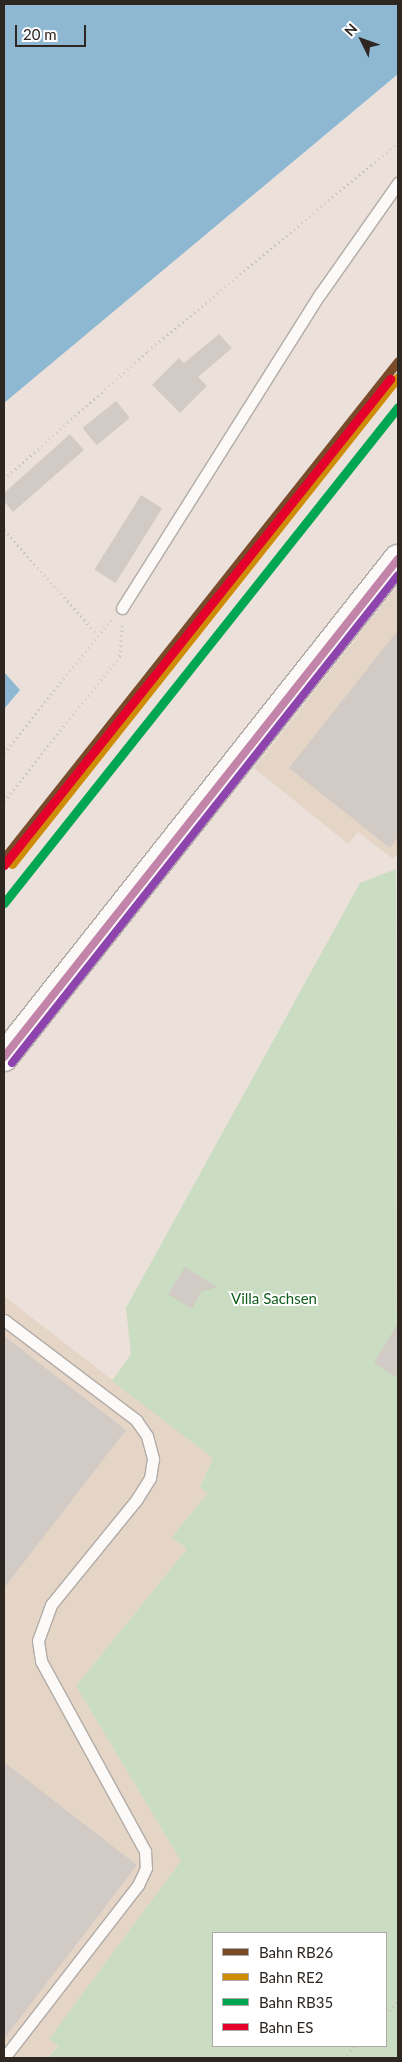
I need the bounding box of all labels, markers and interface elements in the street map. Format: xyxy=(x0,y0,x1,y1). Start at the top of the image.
scale bar xyxy=(18,15,89,47)
north arrow xyxy=(337,15,387,65)
text: N xyxy=(341,20,360,39)
text: 20 m xyxy=(23,25,57,43)
park label: Villa Sachsen xyxy=(231,1290,317,1308)
legend xyxy=(212,1932,387,2047)
text: Bahn RB26 xyxy=(259,1943,333,1961)
text: Bahn RE2 xyxy=(259,1968,323,1986)
text: Bahn RB35 xyxy=(259,1993,333,2011)
text: Bahn ES xyxy=(259,2018,313,2036)

